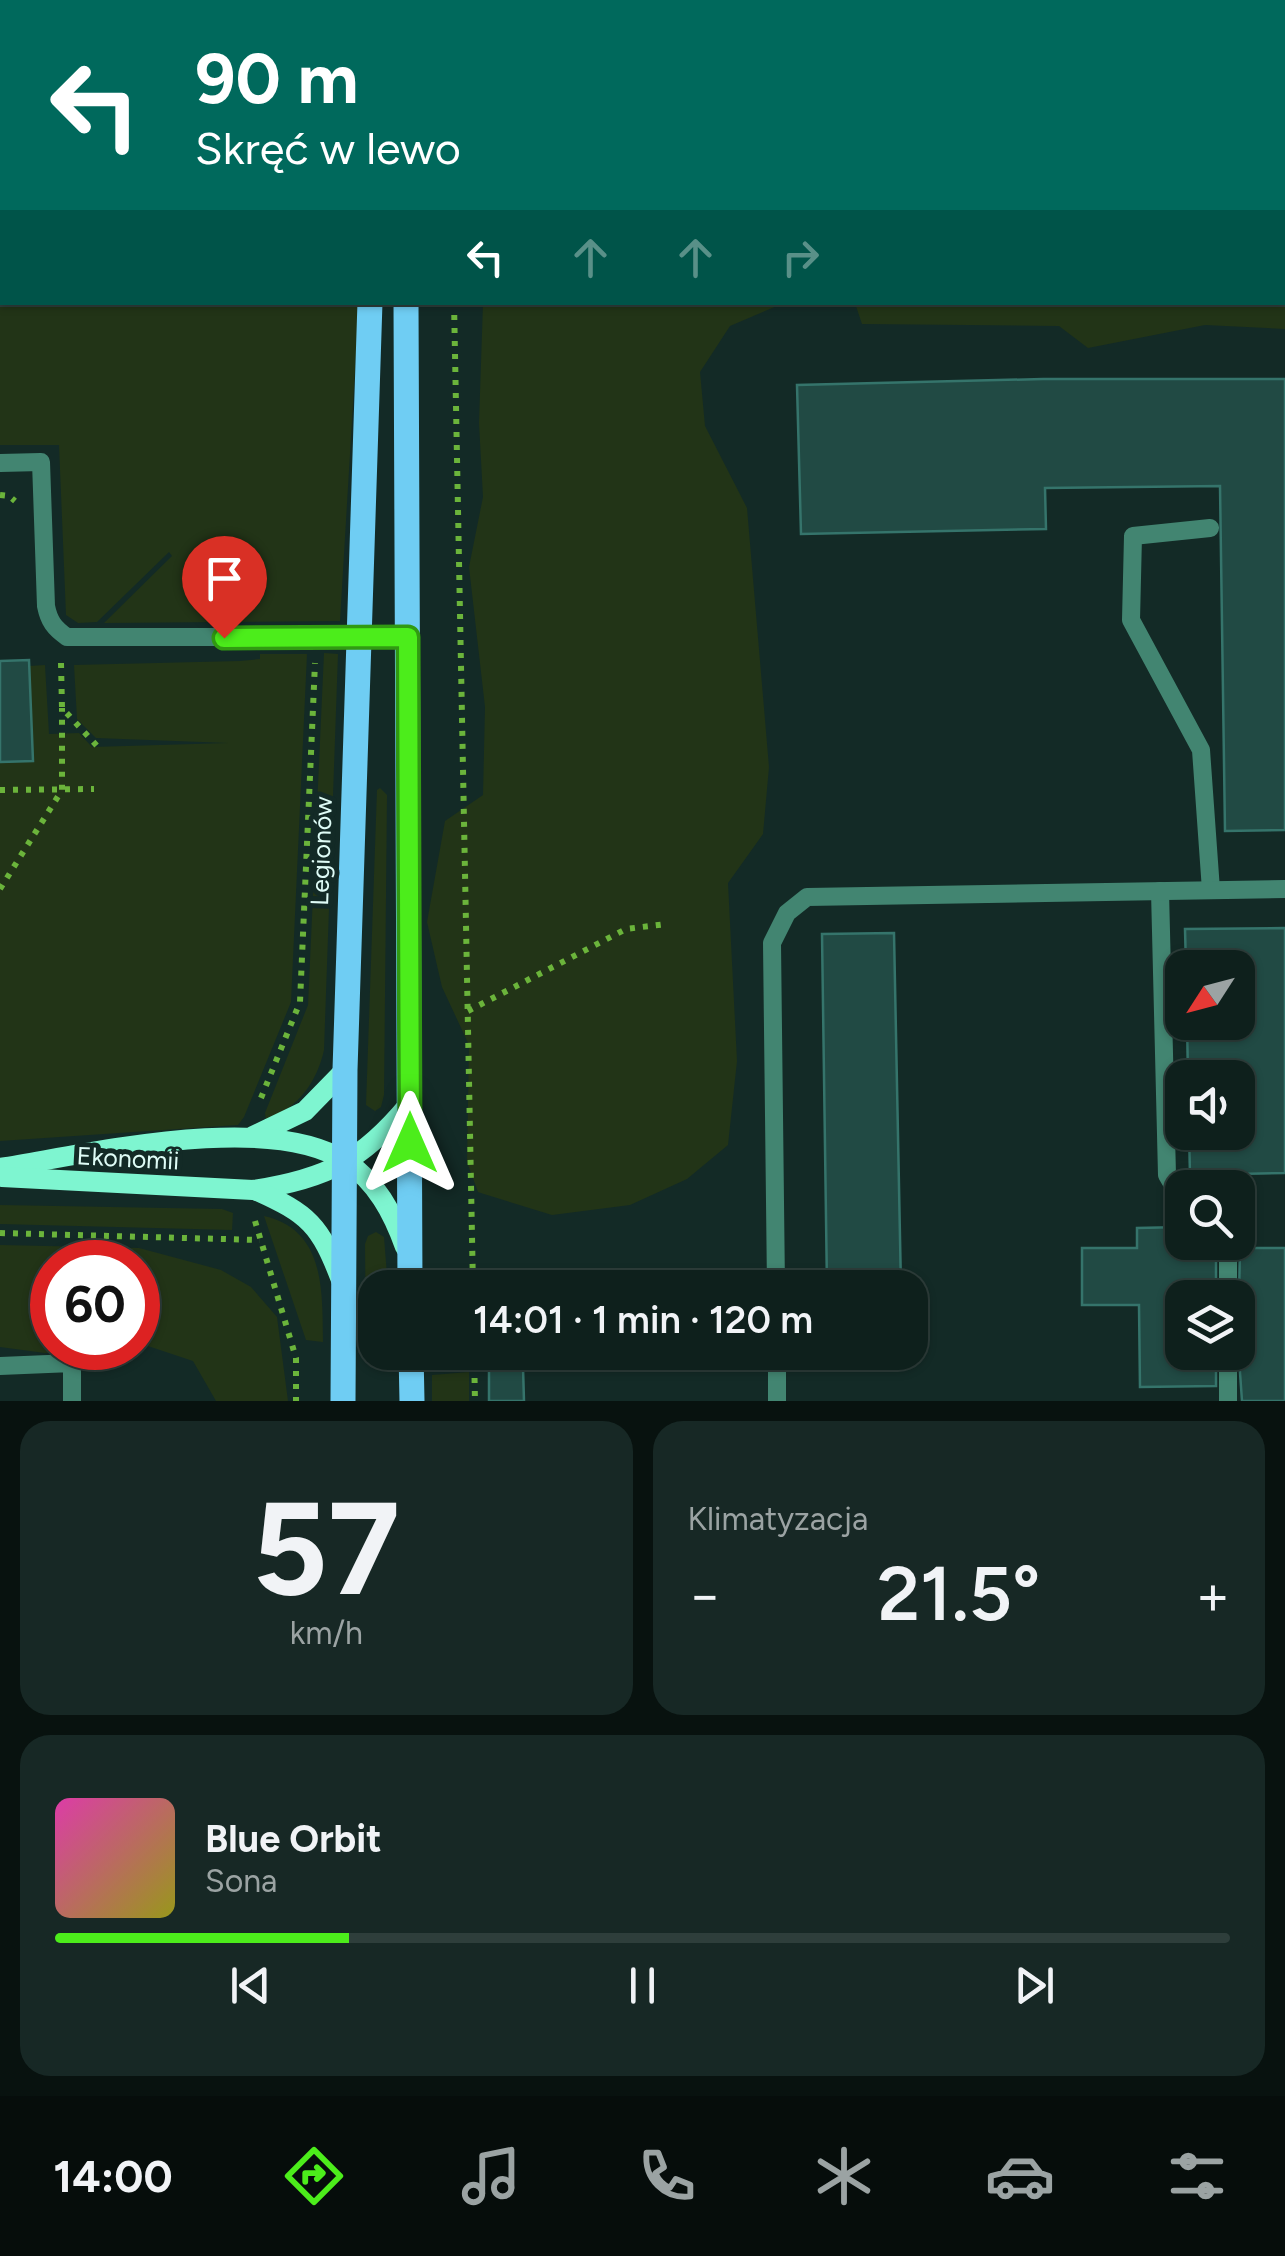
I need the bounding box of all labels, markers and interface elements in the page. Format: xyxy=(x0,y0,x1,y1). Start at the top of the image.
text: 90 m xyxy=(195,36,359,121)
icon: left xyxy=(30,40,160,170)
text: Skręć w lewo xyxy=(195,121,461,175)
icon: left xyxy=(458,230,513,285)
icon: ahead xyxy=(563,230,618,285)
icon: ahead xyxy=(668,230,723,285)
icon: right xyxy=(773,230,828,285)
pin xyxy=(182,536,267,639)
icon: arrive xyxy=(197,551,252,606)
street label: Legionów xyxy=(304,795,338,906)
north arrow xyxy=(1165,950,1255,1040)
map controls xyxy=(1165,950,1255,1370)
button: sound xyxy=(1165,1060,1255,1150)
position arrow xyxy=(358,1091,462,1195)
street label: Ekonomii xyxy=(76,1140,180,1176)
button: search xyxy=(1165,1170,1255,1260)
speed limit sign: 60 xyxy=(30,1240,160,1370)
button: layers xyxy=(1165,1280,1255,1370)
text: 14:01 · 1 min · 120 m xyxy=(473,1297,813,1343)
text: 57 xyxy=(252,1471,400,1627)
text: Klimatyzacja xyxy=(688,1500,868,1538)
text: 21.5° xyxy=(877,1549,1040,1639)
text: − xyxy=(688,1562,722,1628)
text: + xyxy=(1196,1562,1230,1628)
text: km/h xyxy=(290,1614,363,1652)
text: Blue Orbit xyxy=(205,1816,381,1862)
text: Sona xyxy=(205,1862,277,1900)
icon: previous xyxy=(223,1958,278,2013)
icon: pause xyxy=(615,1958,670,2013)
icon: next xyxy=(1007,1958,1062,2013)
icon: directions xyxy=(279,2141,349,2211)
icon: music xyxy=(456,2141,526,2211)
icon: phone xyxy=(632,2141,702,2211)
icon: climate xyxy=(809,2141,879,2211)
icon: car xyxy=(985,2141,1055,2211)
icon: filters xyxy=(1162,2141,1232,2211)
text: 14:00 xyxy=(53,2149,173,2203)

